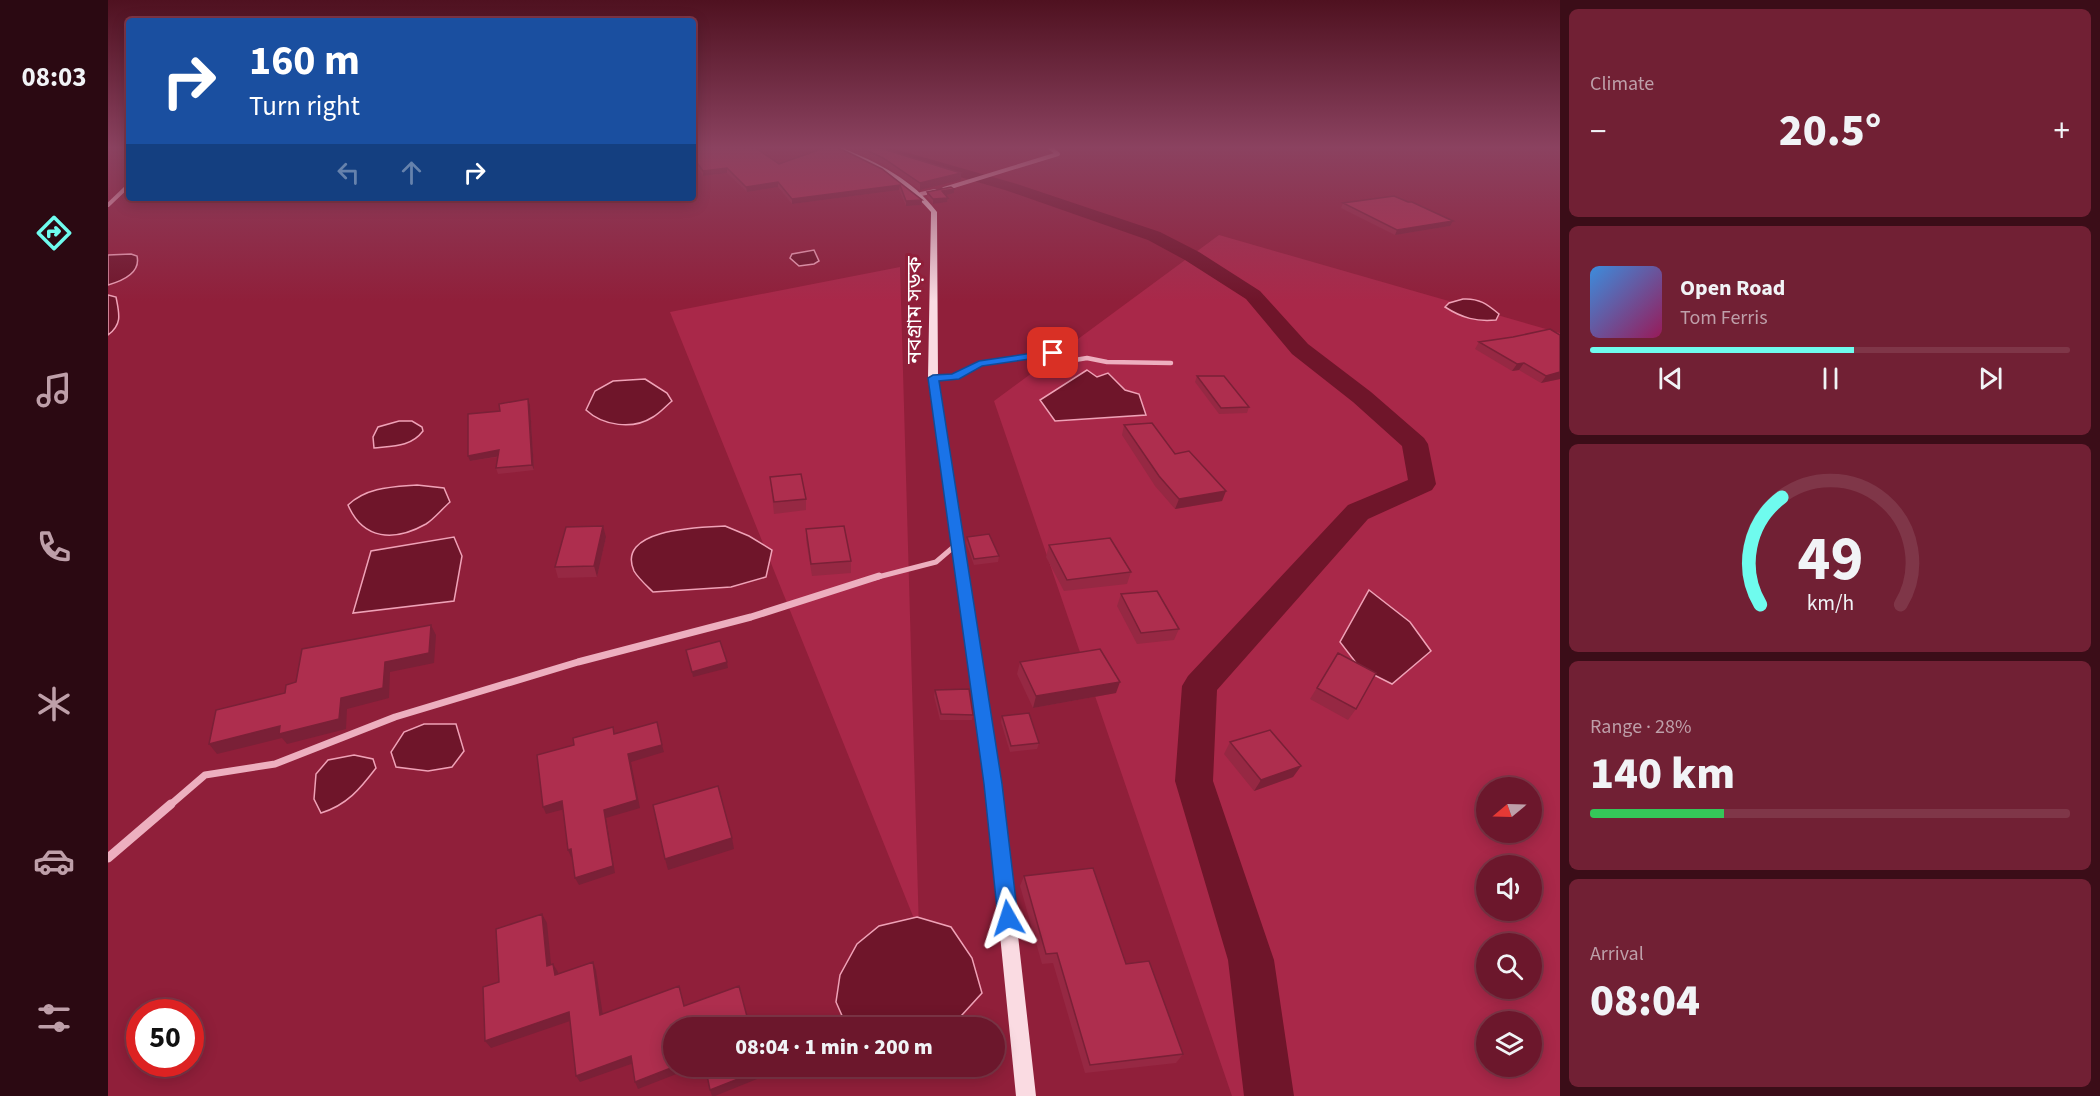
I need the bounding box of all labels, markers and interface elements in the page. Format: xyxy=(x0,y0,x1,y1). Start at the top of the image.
text: 160 m xyxy=(249,31,360,91)
icon: right xyxy=(150,42,228,120)
text: 08:03 xyxy=(21,58,87,97)
text: Climate xyxy=(1590,70,1654,98)
text: Turn right xyxy=(249,87,360,126)
text: 20.5° xyxy=(1779,99,1881,163)
text: − xyxy=(1590,108,1606,155)
text: + xyxy=(2054,108,2070,155)
icon: left xyxy=(332,156,365,189)
icon: ahead xyxy=(395,156,428,189)
icon: right xyxy=(458,156,491,189)
icon: directions xyxy=(33,212,75,254)
street label: নবগ্রাম সড়ক xyxy=(899,255,929,365)
text: Open Road xyxy=(1680,272,1785,304)
text: Tom Ferris xyxy=(1680,304,1768,332)
pin xyxy=(1027,327,1078,378)
icon: arrive xyxy=(1036,336,1069,369)
icon: previous xyxy=(1654,362,1687,395)
icon: pause xyxy=(1814,362,1847,395)
icon: next xyxy=(1974,362,2007,395)
icon: music xyxy=(33,369,75,411)
text: 49 xyxy=(1797,515,1863,604)
icon: phone xyxy=(33,526,75,568)
text: km/h xyxy=(1806,588,1854,619)
icon: climate xyxy=(33,683,75,725)
text: Range · 28% xyxy=(1590,713,1691,741)
text: 140 km xyxy=(1590,742,1735,806)
north arrow xyxy=(1476,777,1542,843)
map controls xyxy=(1476,777,1542,1077)
icon: car xyxy=(33,840,75,882)
button: sound xyxy=(1476,855,1542,921)
position arrow xyxy=(976,886,1040,950)
button: search xyxy=(1476,933,1542,999)
text: Arrival xyxy=(1590,940,1644,968)
text: 08:04 xyxy=(1590,969,1700,1033)
icon: filters xyxy=(33,997,75,1039)
speed limit sign: 50 xyxy=(126,999,204,1077)
button: layers xyxy=(1476,1011,1542,1077)
text: 08:04 · 1 min · 200 m xyxy=(735,1031,933,1063)

